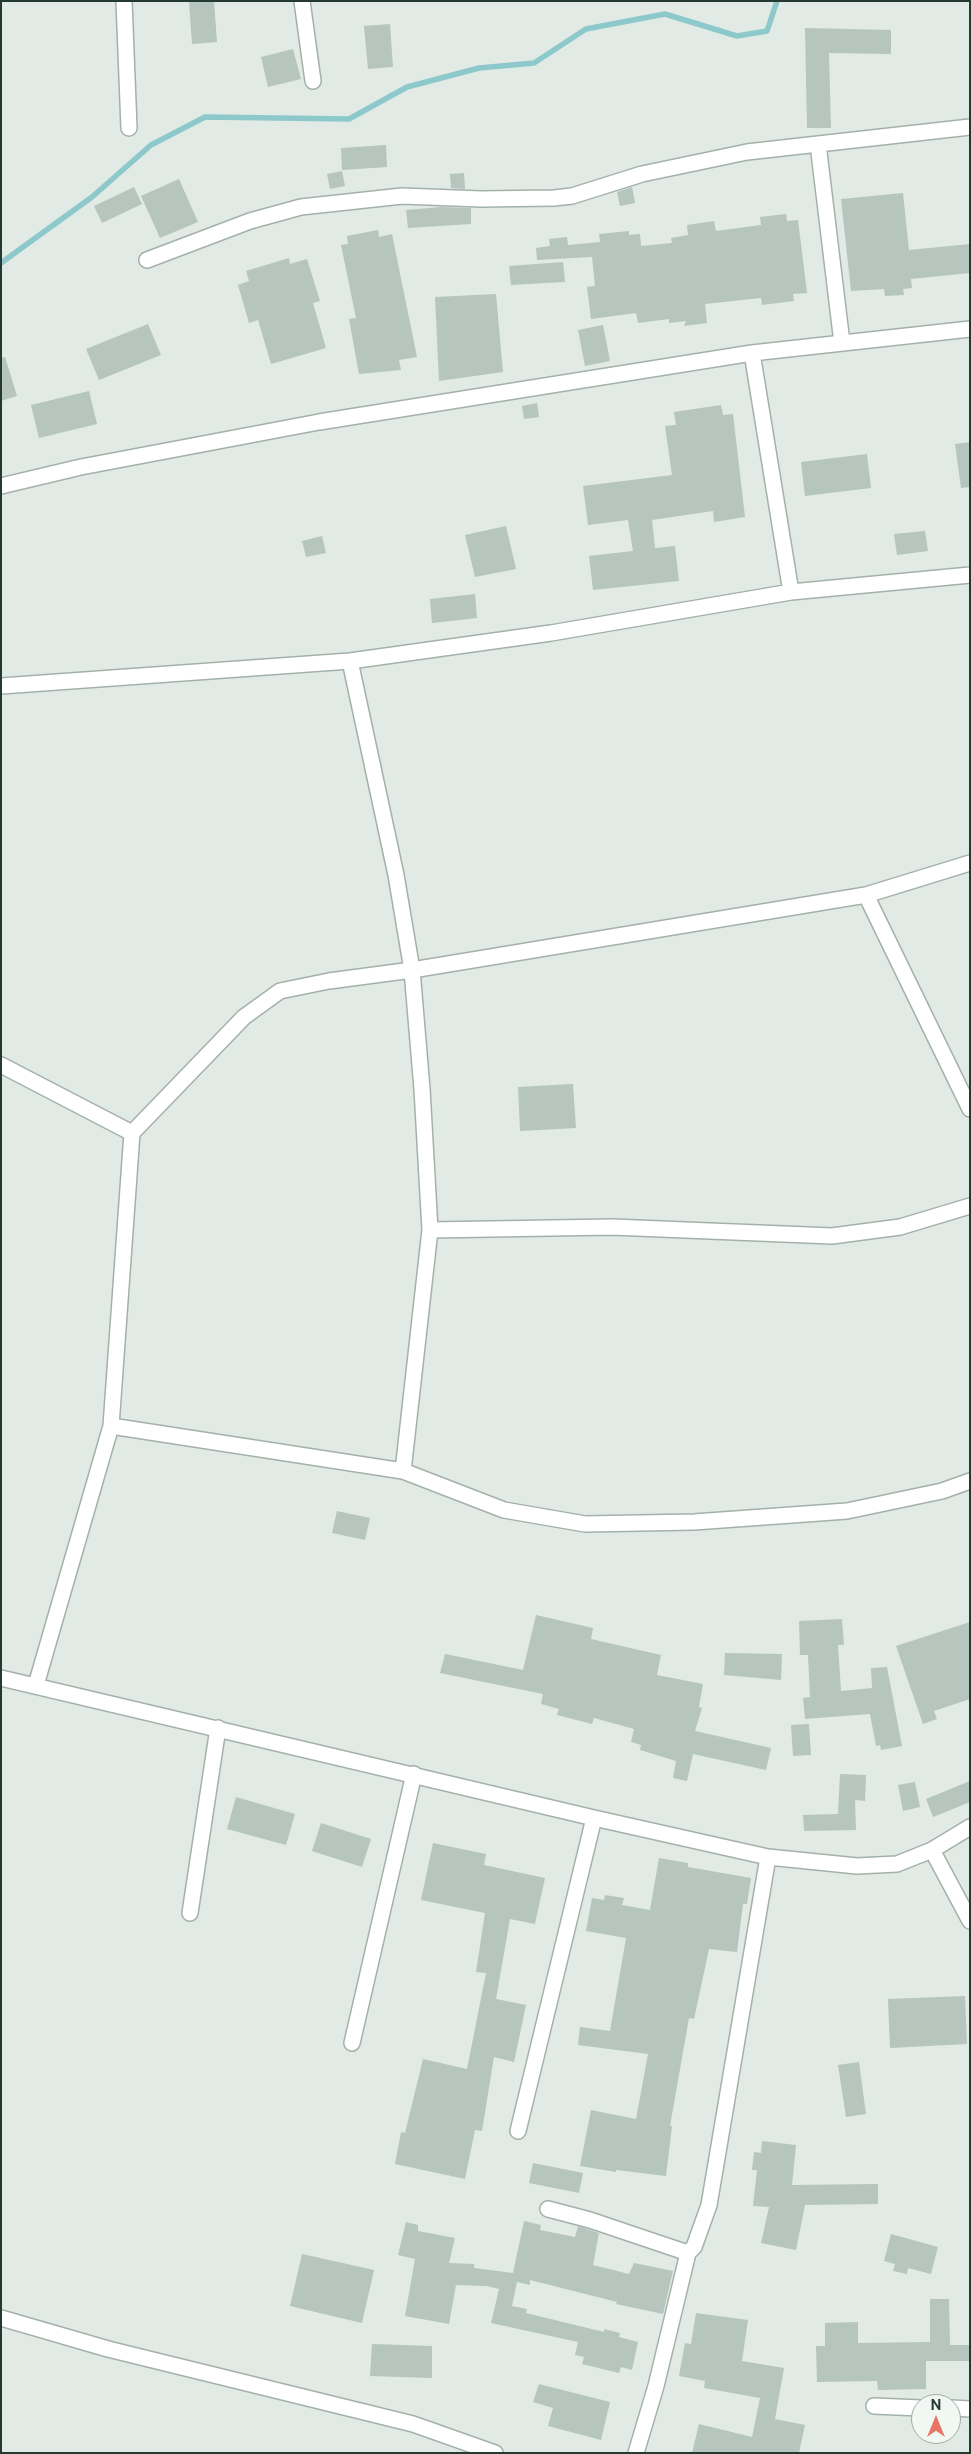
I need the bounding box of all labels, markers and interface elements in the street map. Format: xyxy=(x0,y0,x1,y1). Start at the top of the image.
north arrow xyxy=(911,2394,961,2444)
text: N xyxy=(931,2397,941,2413)

